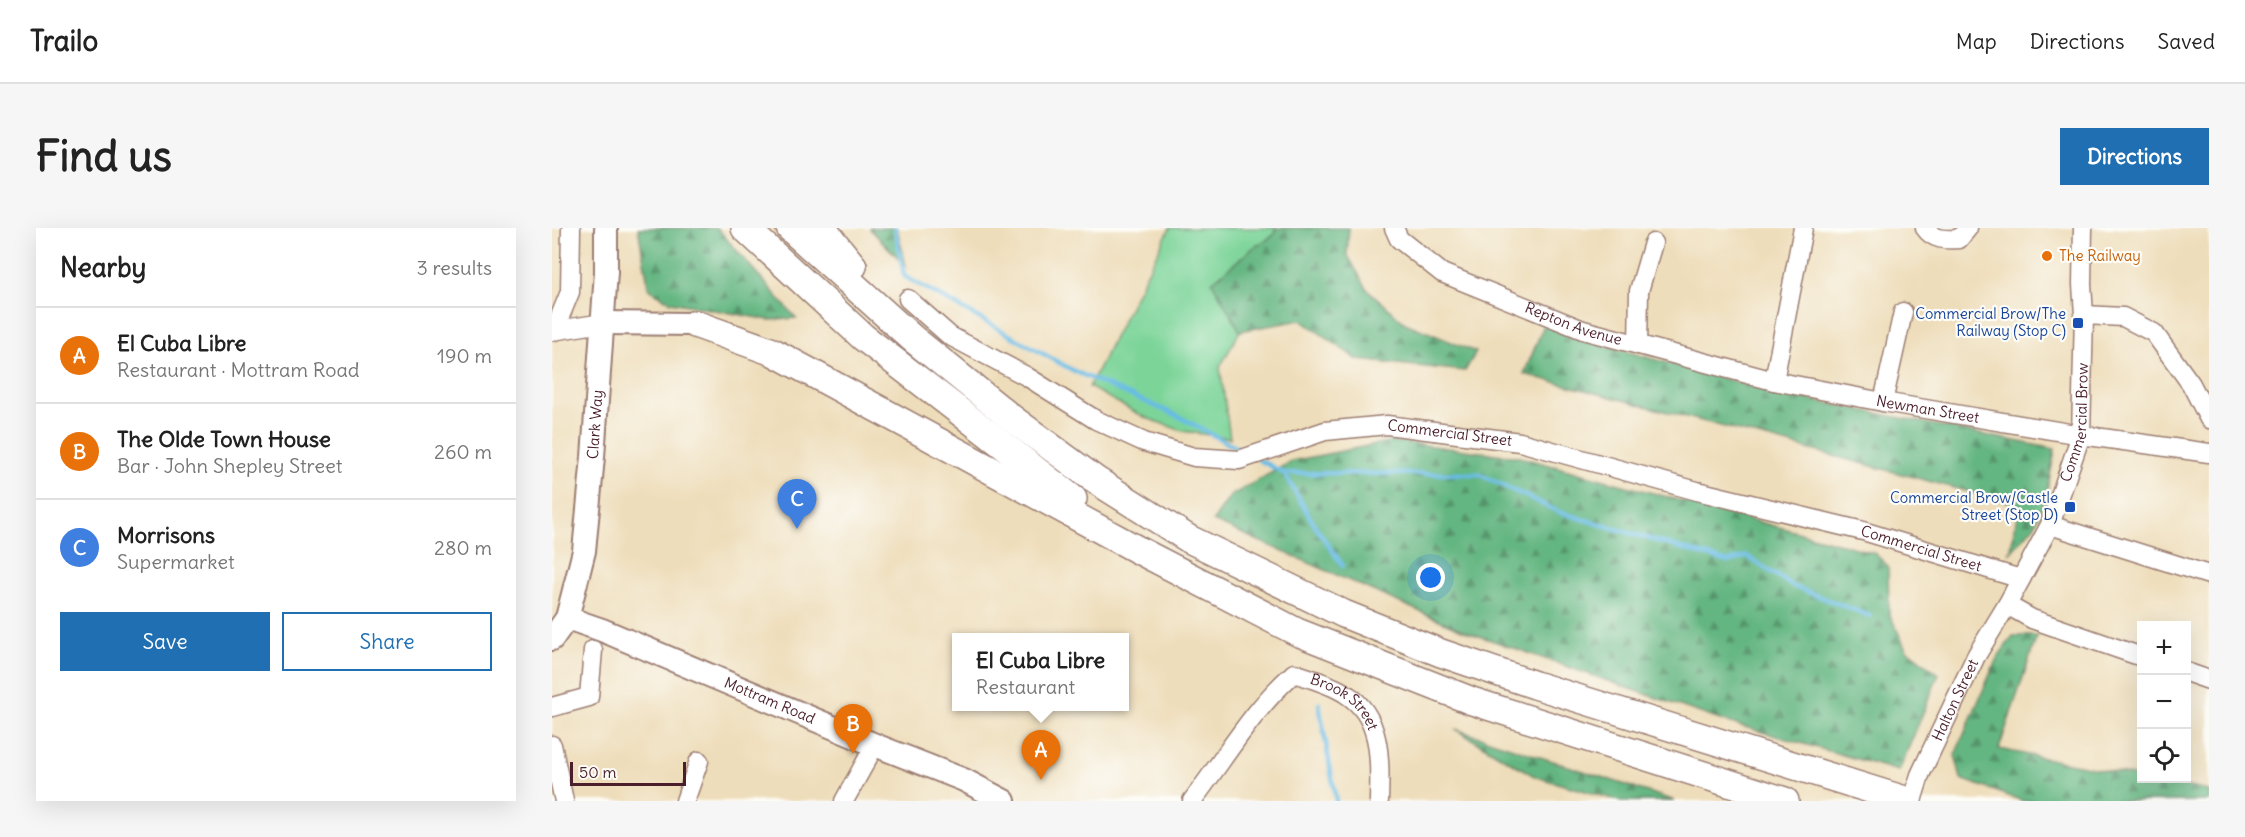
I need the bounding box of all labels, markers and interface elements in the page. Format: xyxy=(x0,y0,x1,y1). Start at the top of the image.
text: Trailo xyxy=(30,23,98,59)
text: Map xyxy=(1956,28,1997,55)
text: Directions xyxy=(2030,28,2124,55)
text: Saved xyxy=(2157,28,2215,55)
button: Directions xyxy=(2060,128,2209,185)
text: Find us xyxy=(36,130,172,182)
place label: The Railway xyxy=(2059,246,2141,265)
marker: The Railway xyxy=(2040,249,2054,263)
text: Nearby xyxy=(60,251,146,284)
text: 3 results xyxy=(416,255,492,280)
street label: Repton Avenue xyxy=(1522,298,1624,349)
place label: Commercial Brow/The Railway (Stop C) xyxy=(1915,304,2066,340)
marker: Commercial Brow/The Railway (Stop C) xyxy=(2071,316,2085,330)
text: El Cuba Libre xyxy=(117,329,246,357)
text: A xyxy=(73,343,86,368)
text: 190 m xyxy=(437,343,492,368)
text: Restaurant · Mottram Road xyxy=(117,357,360,382)
street label: Commercial Brow xyxy=(2056,362,2092,484)
street label: Clark Way xyxy=(583,389,607,460)
street label: Newman Street xyxy=(1875,391,1981,427)
street label: Commercial Street xyxy=(1387,415,1513,450)
text: The Olde Town House xyxy=(117,425,331,453)
text: B xyxy=(73,439,86,464)
text: 260 m xyxy=(434,439,492,464)
text: Bar · John Shepley Street xyxy=(117,453,342,478)
pin: C xyxy=(778,480,816,529)
place label: Commercial Brow/Castle Street (Stop D) xyxy=(1890,488,2058,524)
marker: Commercial Brow/Castle Street (Stop D) xyxy=(2063,500,2077,514)
text: Morrisons xyxy=(117,521,215,549)
street label: Commercial Street xyxy=(1859,521,1984,575)
text: C xyxy=(73,535,86,560)
text: 280 m xyxy=(434,535,492,560)
text: Supermarket xyxy=(117,549,235,574)
your location xyxy=(1416,563,1445,592)
button: Save xyxy=(60,612,270,671)
button: Share xyxy=(282,612,492,671)
map controls xyxy=(2137,621,2191,783)
button: + xyxy=(2137,621,2191,675)
popup xyxy=(952,633,1129,711)
text: El Cuba Libre xyxy=(976,646,1105,674)
street label: Halton Street xyxy=(1927,656,1982,744)
street label: Brook Street xyxy=(1308,669,1383,733)
street label: Mottram Road xyxy=(722,673,818,728)
text: Restaurant xyxy=(976,674,1075,699)
button: − xyxy=(2137,675,2191,729)
pin: B xyxy=(834,704,872,754)
button: locate xyxy=(2137,729,2191,783)
pin: A xyxy=(1022,730,1060,780)
scale bar xyxy=(570,759,686,786)
text: 50 m xyxy=(579,762,617,782)

